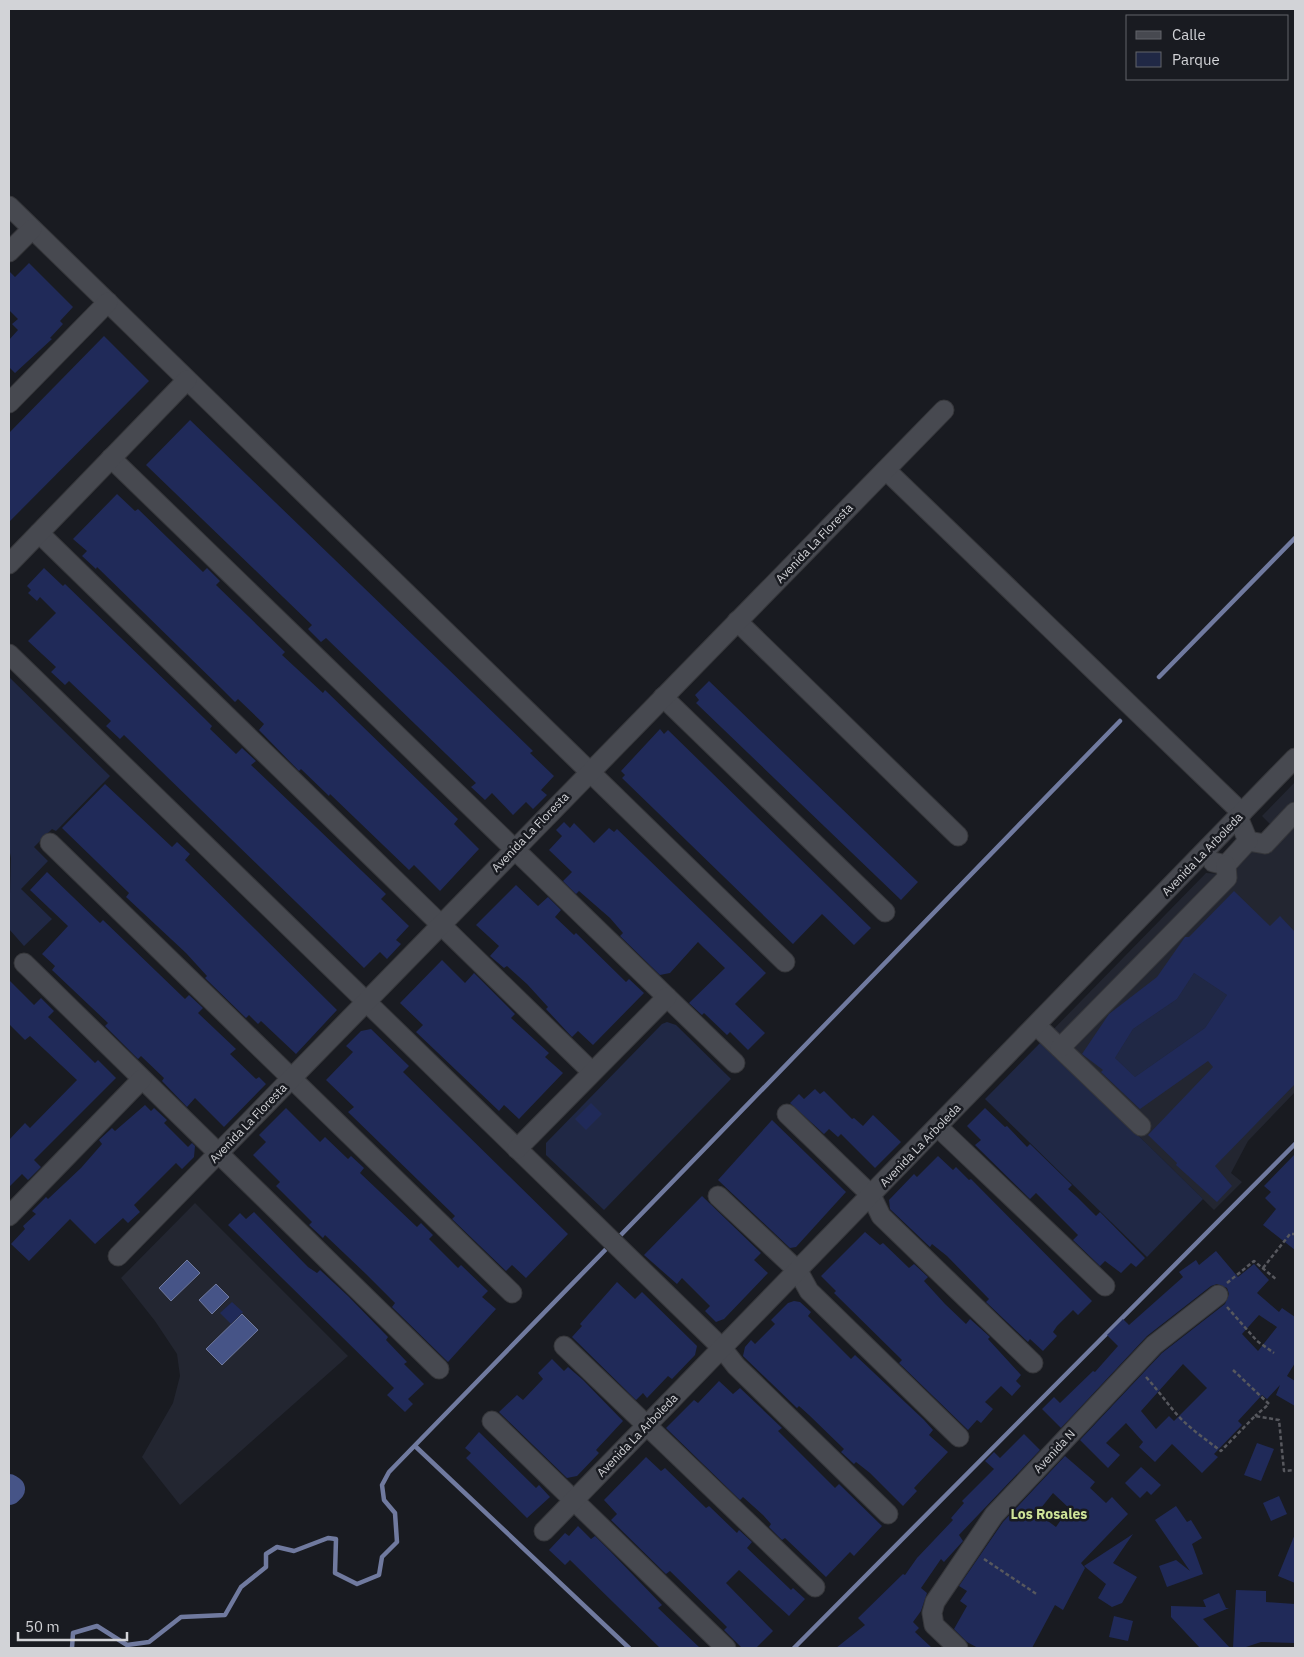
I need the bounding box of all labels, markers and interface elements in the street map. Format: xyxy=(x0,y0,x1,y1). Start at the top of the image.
legend xyxy=(1126,15,1289,80)
text: Calle xyxy=(1172,25,1206,44)
text: Parque xyxy=(1172,50,1220,69)
street label: Avenida La Floresta xyxy=(772,500,856,586)
street label: Avenida La Floresta xyxy=(488,789,572,875)
street label: Avenida La Arboleda xyxy=(1158,809,1246,899)
street label: Avenida La Floresta xyxy=(206,1080,290,1166)
street label: Avenida La Arboleda xyxy=(876,1100,964,1190)
street label: Avenida La Arboleda xyxy=(593,1390,681,1480)
street label: Avenida N xyxy=(1030,1426,1078,1476)
district label: Los Rosales xyxy=(1011,1505,1087,1523)
scale bar xyxy=(18,1610,126,1642)
text: 50 m xyxy=(25,1617,60,1636)

